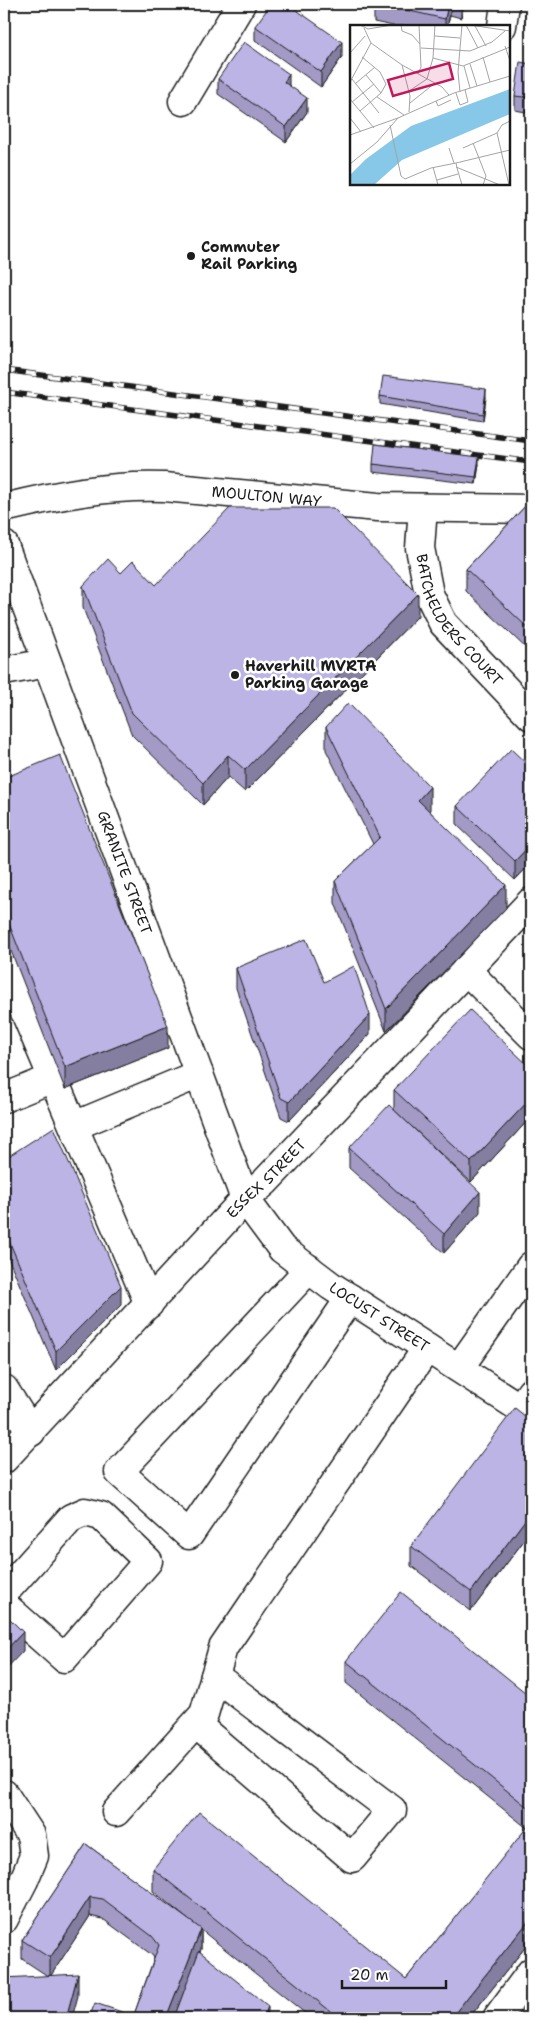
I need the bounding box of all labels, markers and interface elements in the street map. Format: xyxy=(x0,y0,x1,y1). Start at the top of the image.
inset map xyxy=(350,25,510,185)
place label: Commuter Rail Parking xyxy=(201,237,298,274)
marker: Commuter Rail Parking xyxy=(185,250,197,262)
street label: MOULTON WAY xyxy=(211,482,322,512)
street label: BATCHELDERS COURT xyxy=(411,552,507,690)
place label: Haverhill MVRTA Parking Garage xyxy=(245,656,377,693)
marker: Haverhill MVRTA Parking Garage xyxy=(229,669,241,681)
street label: GRANITE STREET xyxy=(93,808,157,937)
street label: ESSEX STREET xyxy=(222,1135,311,1223)
street label: LOCUST STREET xyxy=(325,1277,433,1357)
scale bar xyxy=(342,1957,446,1989)
text: 20 m xyxy=(350,1965,389,1985)

